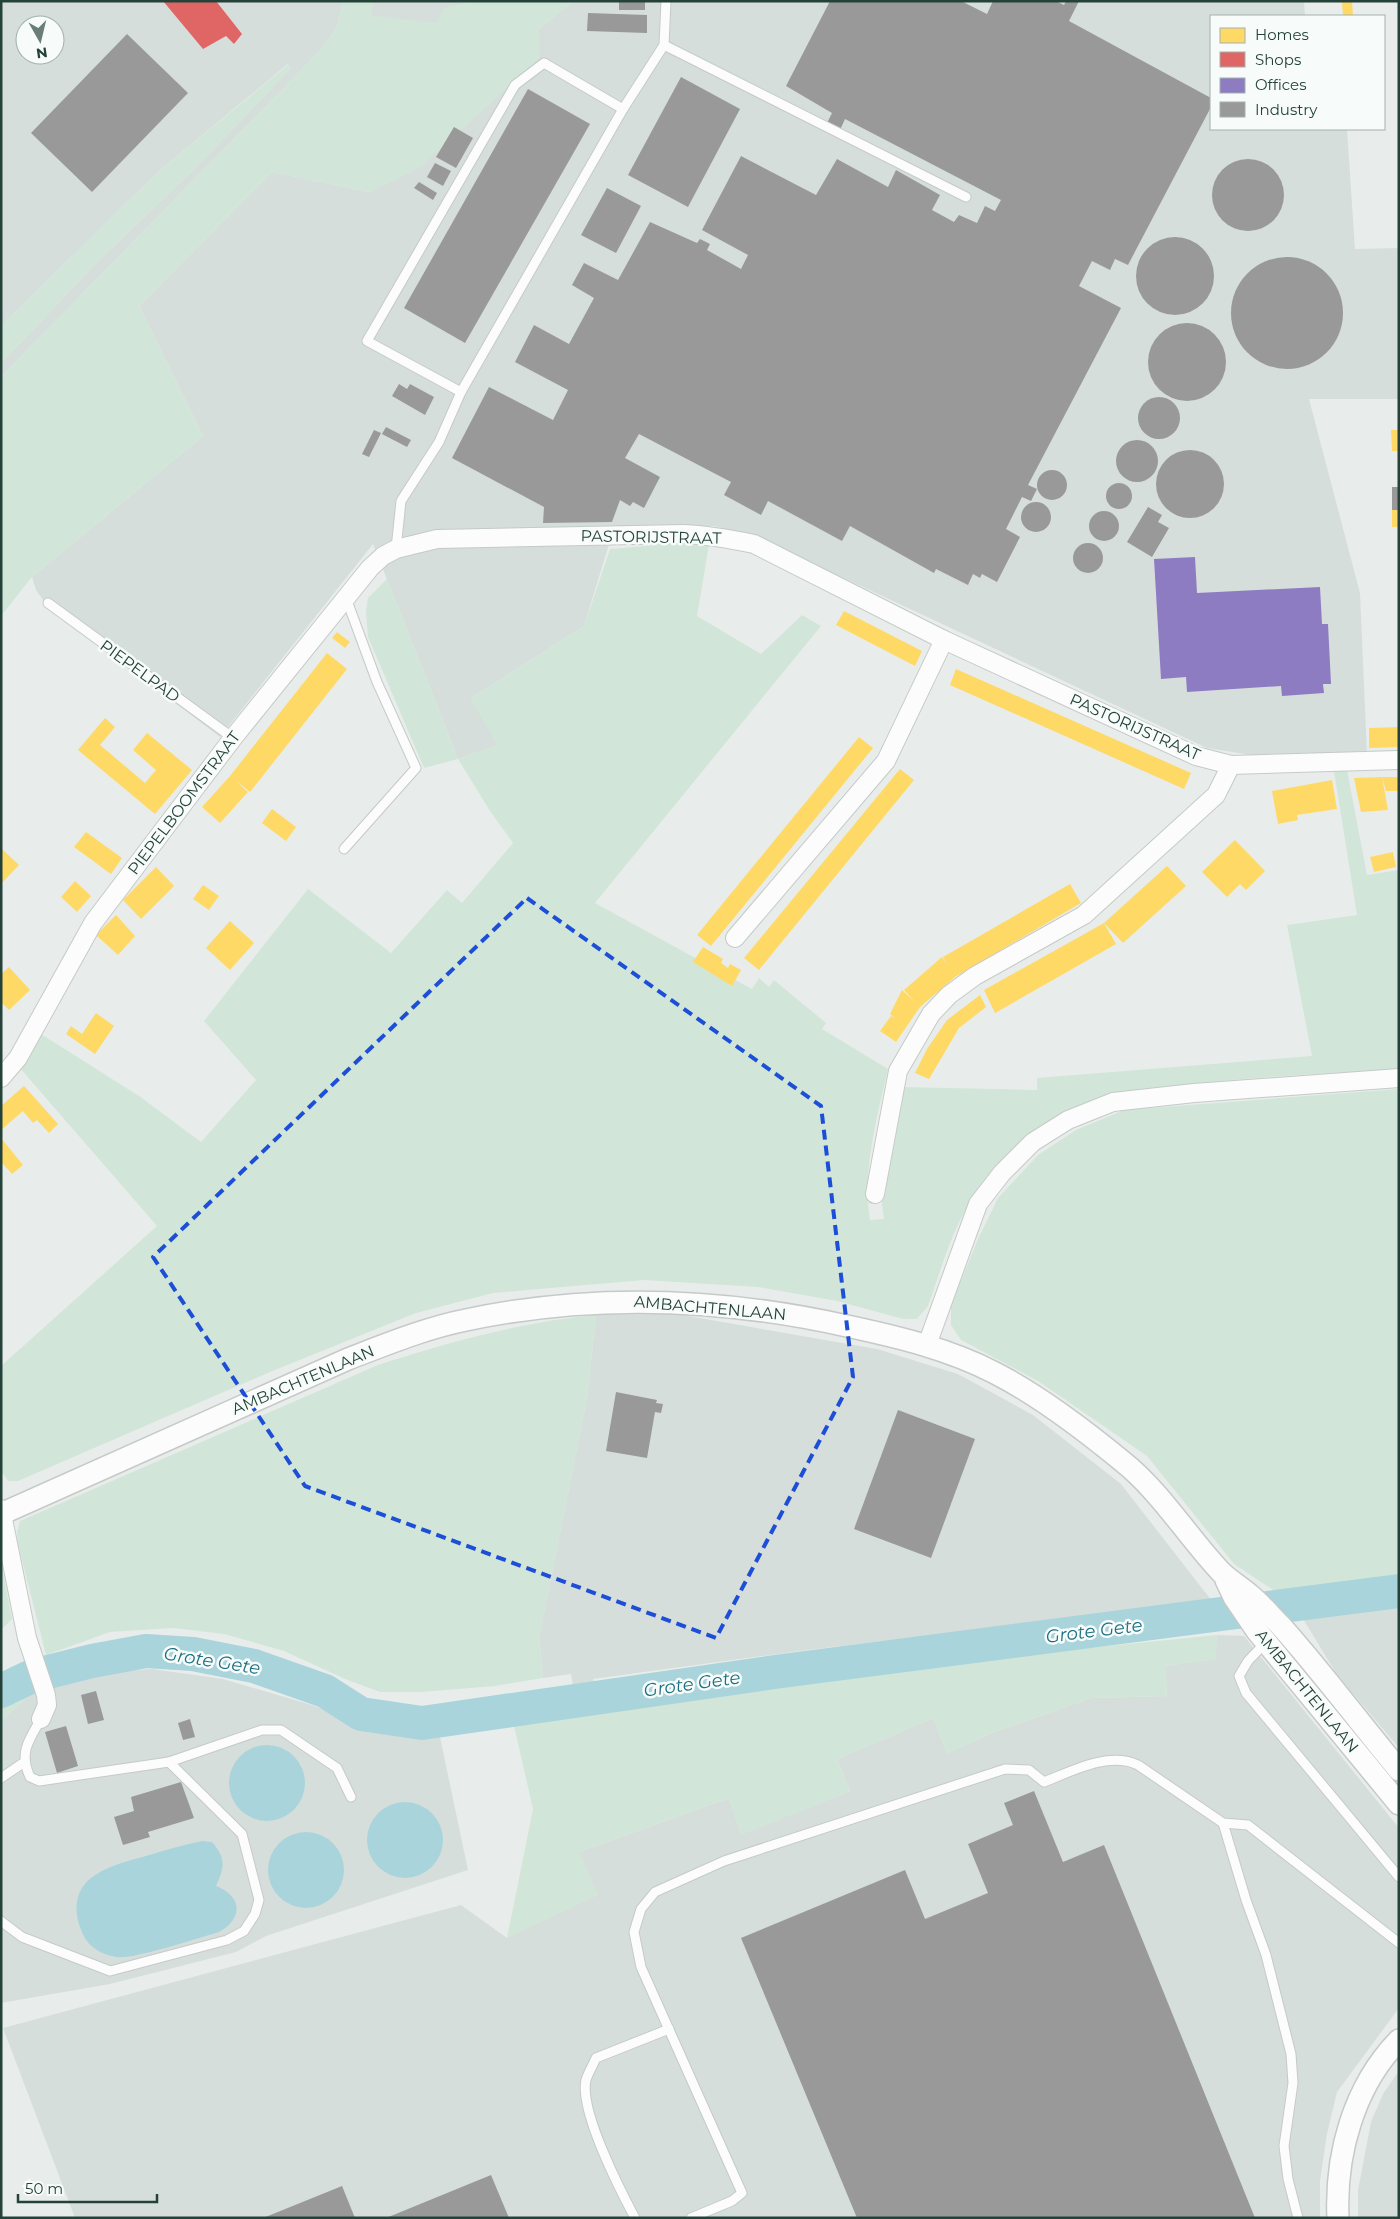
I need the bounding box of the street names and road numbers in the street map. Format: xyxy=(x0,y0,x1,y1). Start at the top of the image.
street label: PASTORIJSTRAAT xyxy=(580,526,722,548)
street label: PIEPELPAD xyxy=(96,636,184,706)
street label: PASTORIJSTRAAT xyxy=(1067,690,1204,765)
street label: PIEPELBOOMSTRAAT xyxy=(124,727,245,878)
street label: AMBACHTENLAAN xyxy=(633,1292,787,1324)
street label: AMBACHTENLAAN xyxy=(229,1341,377,1419)
street label: AMBACHTENLAAN xyxy=(1252,1626,1362,1756)

